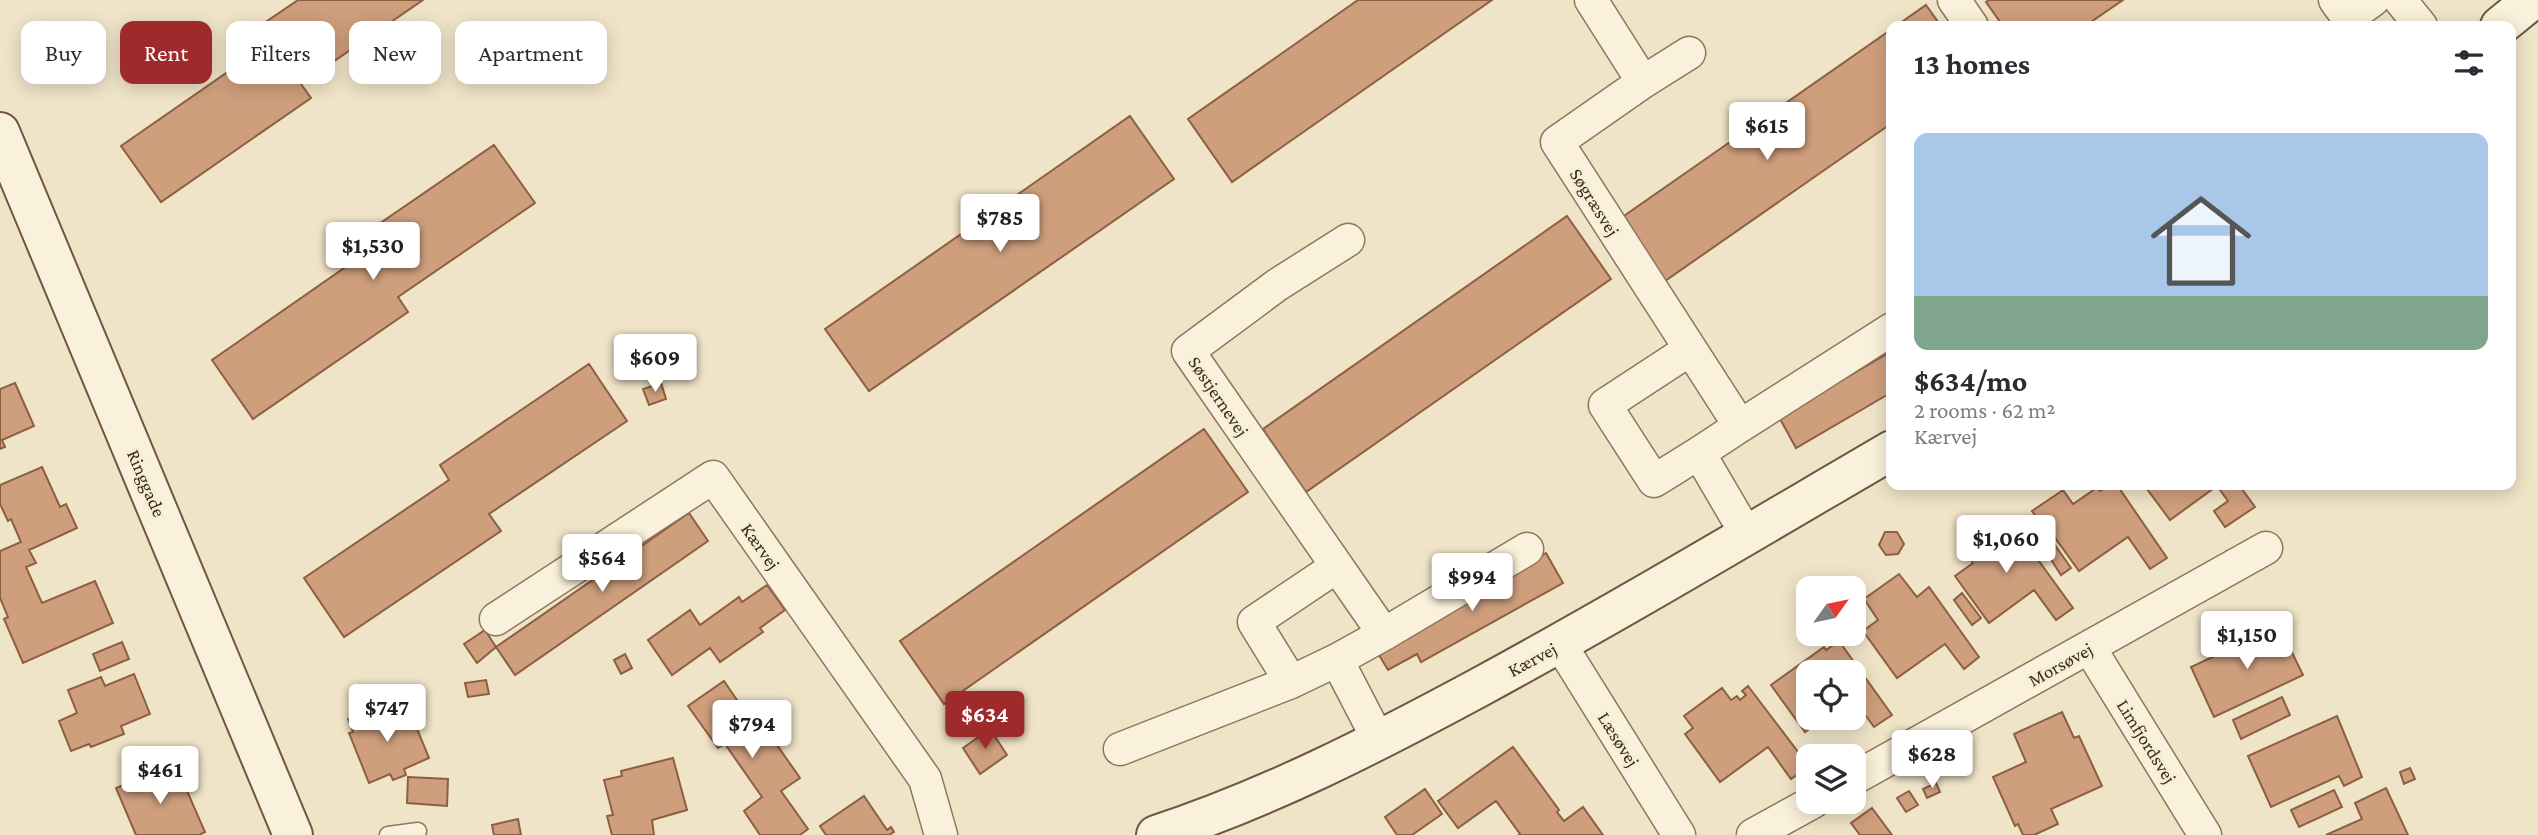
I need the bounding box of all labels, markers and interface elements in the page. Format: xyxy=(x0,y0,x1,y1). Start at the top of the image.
chip: Buy xyxy=(21,21,106,84)
chip: Rent xyxy=(120,21,212,84)
chip: Filters xyxy=(226,21,335,84)
chip: New xyxy=(349,21,441,84)
chip: Apartment xyxy=(455,21,607,84)
icon: filters xyxy=(2450,44,2488,82)
text: 13 homes xyxy=(1914,47,2030,80)
pin: $615 xyxy=(1726,102,1808,162)
text: $615 xyxy=(1745,112,1789,138)
street label: Søgræsvej xyxy=(1565,165,1624,241)
icon: home xyxy=(2138,178,2264,304)
pin: $785 xyxy=(959,194,1041,254)
text: $785 xyxy=(977,204,1023,230)
pin: $1,530 xyxy=(316,222,430,282)
text: $1,530 xyxy=(342,232,404,258)
pin: $609 xyxy=(614,334,696,394)
text: $609 xyxy=(630,344,680,370)
street label: Søstjernevej xyxy=(1183,352,1253,441)
text: $634/mo xyxy=(1914,364,2027,397)
text: 2 rooms · 62 m² xyxy=(1914,397,2055,423)
text: Kærvej xyxy=(1914,423,1977,449)
street label: Ringgade xyxy=(123,446,170,520)
pin: $1,060 xyxy=(1949,516,2063,575)
street label: Kærvej xyxy=(736,519,784,574)
text: $1,060 xyxy=(1973,525,2039,551)
pin: $564 xyxy=(561,534,643,594)
text: $564 xyxy=(578,544,626,570)
pin: $994 xyxy=(1431,554,1513,613)
text: $994 xyxy=(1448,563,1496,589)
north arrow xyxy=(1796,576,1866,646)
map controls xyxy=(1796,576,1866,814)
pin: $1,150 xyxy=(2190,612,2304,671)
text: $1,150 xyxy=(2217,621,2277,647)
street label: Kærvej xyxy=(1504,638,1561,682)
street label: Morsøvej xyxy=(2024,638,2097,692)
button: locate xyxy=(1796,660,1866,730)
pin: $747 xyxy=(346,684,428,744)
pin: $634 xyxy=(944,692,1026,751)
text: $747 xyxy=(365,694,409,720)
street label: Limfjordsvej xyxy=(2112,695,2181,788)
pin: $794 xyxy=(711,700,793,760)
text: $634 xyxy=(961,701,1009,727)
street label: Læsøvej xyxy=(1593,708,1644,771)
text: $794 xyxy=(728,710,776,736)
pin: $628 xyxy=(1891,730,1973,790)
text: $628 xyxy=(1908,740,1956,766)
button: layers xyxy=(1796,744,1866,814)
pin: $461 xyxy=(119,746,201,806)
text: $461 xyxy=(137,756,183,782)

